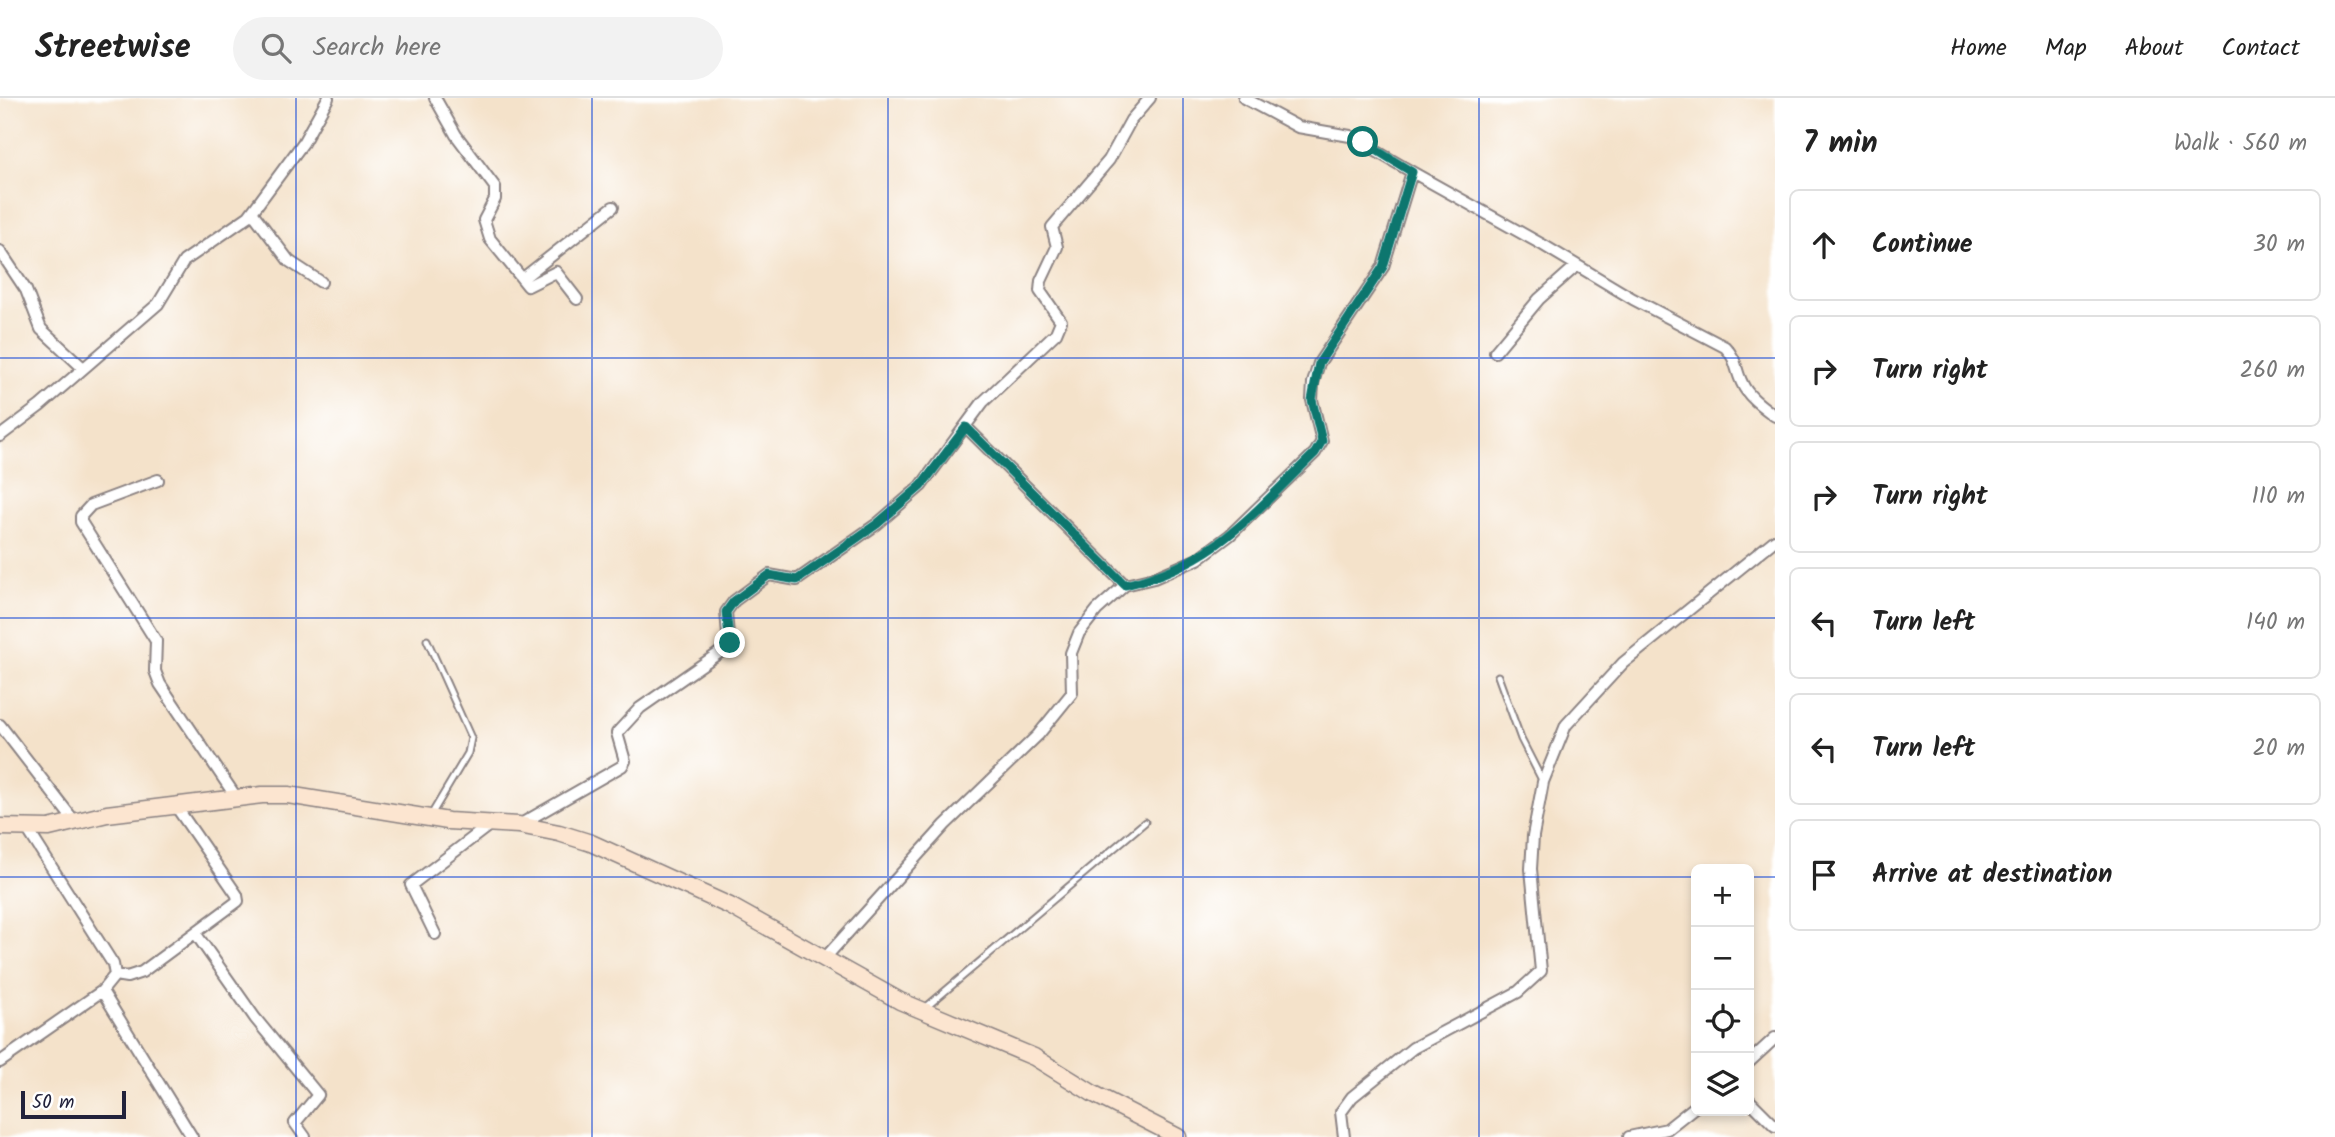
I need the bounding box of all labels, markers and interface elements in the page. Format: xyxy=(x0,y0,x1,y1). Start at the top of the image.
search box xyxy=(233,17,723,80)
text: Streetwise xyxy=(35,22,191,75)
text: Search here xyxy=(313,27,441,69)
icon: search xyxy=(257,29,295,67)
text: Home xyxy=(1950,29,2007,68)
text: Map xyxy=(2045,29,2087,68)
text: About xyxy=(2125,29,2183,68)
text: Contact xyxy=(2221,29,2300,68)
text: 7 min xyxy=(1803,120,1878,168)
route start xyxy=(1347,126,1378,157)
text: Walk · 560 m xyxy=(2174,126,2307,162)
text: Continue xyxy=(1872,224,1973,266)
icon: ahead xyxy=(1805,226,1843,264)
text: 30 m xyxy=(2253,227,2305,263)
text: Turn right xyxy=(1872,350,1988,392)
icon: right xyxy=(1805,352,1843,390)
text: 260 m xyxy=(2240,353,2305,389)
text: Turn right xyxy=(1872,476,1988,518)
icon: right xyxy=(1805,478,1843,516)
text: 110 m xyxy=(2252,479,2305,515)
text: Turn left xyxy=(1872,602,1975,644)
icon: left xyxy=(1805,604,1843,642)
text: 140 m xyxy=(2246,605,2305,641)
route end xyxy=(714,627,745,658)
text: Turn left xyxy=(1872,728,1975,770)
icon: left xyxy=(1805,730,1843,768)
text: 20 m xyxy=(2253,731,2305,767)
text: Arrive at destination xyxy=(1872,854,2112,896)
icon: arrive xyxy=(1805,856,1843,894)
map controls xyxy=(1691,864,1754,1116)
button: + xyxy=(1691,864,1754,927)
button: − xyxy=(1691,927,1754,990)
button: locate xyxy=(1691,990,1754,1053)
button: layers xyxy=(1691,1053,1754,1116)
scale bar xyxy=(21,1088,126,1120)
text: 50 m xyxy=(32,1088,74,1118)

